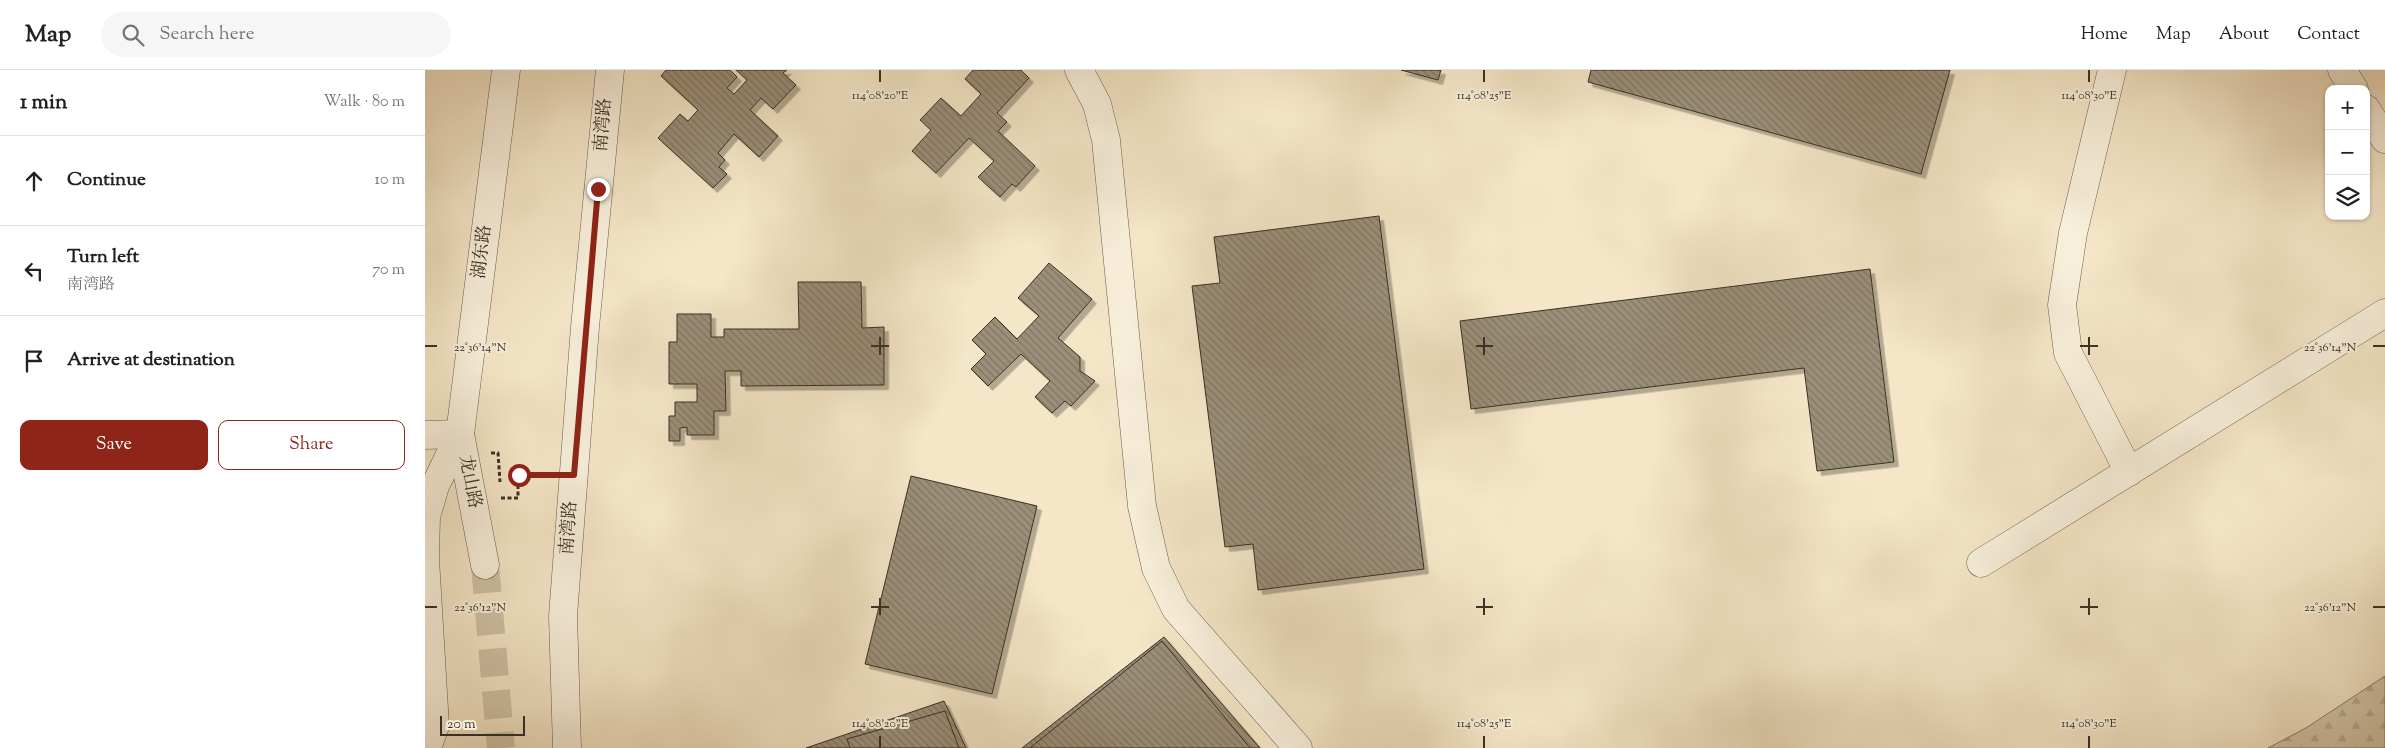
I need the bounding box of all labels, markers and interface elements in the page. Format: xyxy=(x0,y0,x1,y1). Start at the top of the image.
search box xyxy=(101,12,451,57)
text: Map xyxy=(25,18,71,52)
icon: search xyxy=(119,21,147,49)
text: Search here xyxy=(159,21,255,48)
text: Home xyxy=(2081,22,2128,48)
text: Map xyxy=(2156,22,2191,48)
text: About xyxy=(2219,22,2269,48)
text: Contact xyxy=(2297,22,2360,48)
map controls xyxy=(2325,85,2370,220)
button: + xyxy=(2325,85,2370,130)
text: 114°08'20"E xyxy=(852,87,909,105)
text: 114°08'25"E xyxy=(1457,87,1512,105)
text: 114°08'30"E xyxy=(2061,87,2118,105)
text: 1 min xyxy=(20,88,67,118)
text: Walk · 80 m xyxy=(323,91,405,114)
street label: 南湾路 xyxy=(589,97,619,153)
button: − xyxy=(2325,130,2370,175)
icon: ahead xyxy=(20,167,48,195)
text: Continue xyxy=(67,167,146,194)
text: 10 m xyxy=(375,169,405,192)
button: layers xyxy=(2325,175,2370,220)
route end xyxy=(587,178,610,201)
street label: 湖东路 xyxy=(467,224,499,280)
text: Turn left xyxy=(67,244,139,271)
icon: left xyxy=(20,257,48,285)
text: 70 m xyxy=(372,259,405,282)
text: 南湾路 xyxy=(67,274,115,297)
text: 22°36'14"N xyxy=(454,339,507,357)
text: 22°36'14"N xyxy=(2304,339,2357,357)
icon: arrive xyxy=(20,347,48,375)
text: Arrive at destination xyxy=(67,347,235,374)
button: Save xyxy=(20,420,208,470)
button: Share xyxy=(218,420,405,470)
street label: 龙山路 xyxy=(451,453,487,511)
route start xyxy=(508,464,531,487)
street label: 南湾路 xyxy=(555,500,585,556)
text: 22°36'12"N xyxy=(454,599,506,617)
text: 22°36'12"N xyxy=(2304,599,2356,617)
scale bar xyxy=(440,713,525,736)
text: 20 m xyxy=(447,715,476,735)
text: 114°08'20"E xyxy=(852,715,909,733)
text: 114°08'25"E xyxy=(1457,715,1512,733)
text: 114°08'30"E xyxy=(2061,715,2118,733)

